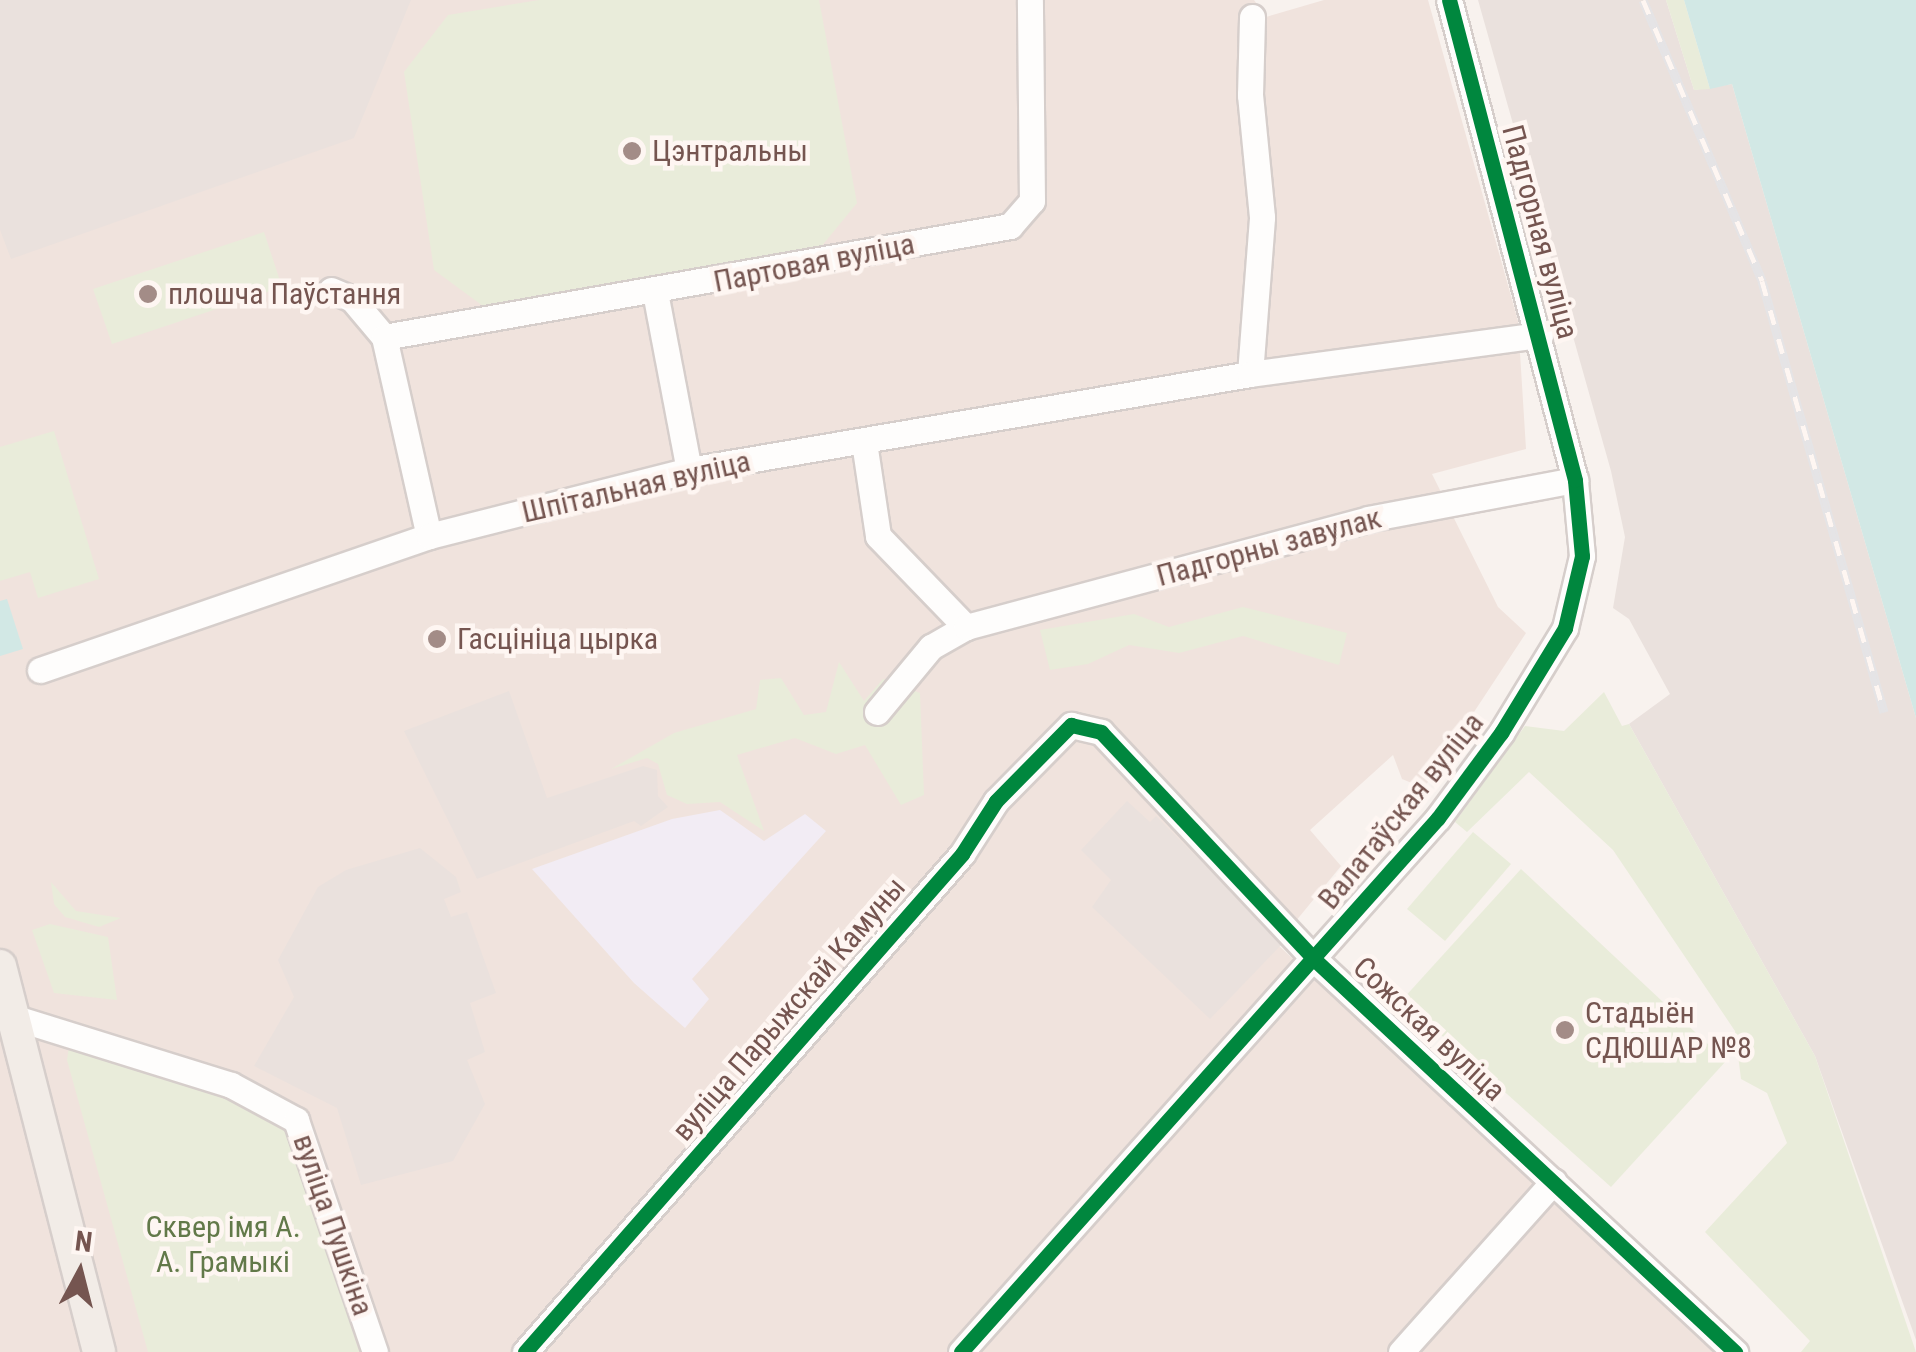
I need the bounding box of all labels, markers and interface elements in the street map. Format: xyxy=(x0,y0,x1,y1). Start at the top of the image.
street label: Падгорная вуліца xyxy=(1494,121,1586,343)
place label: Цэнтральны xyxy=(652,133,808,169)
marker: Цэнтральны xyxy=(621,140,643,162)
street label: Партовая вуліца xyxy=(711,226,917,300)
place label: плошча Паўстання xyxy=(168,276,401,312)
marker: плошча Паўстання xyxy=(137,283,159,305)
street label: Шпітальная вуліца xyxy=(518,443,754,531)
street label: Падгорны завулак xyxy=(1153,500,1385,594)
place label: Гасцініца цырка xyxy=(457,621,658,657)
marker: Гасцініца цырка xyxy=(426,628,448,650)
street label: Валатаўская вуліца xyxy=(1311,706,1491,916)
street label: вуліца Парыжскай Камуны xyxy=(665,870,913,1148)
street label: Сожская вуліца xyxy=(1346,950,1512,1108)
place label: Стадыён СДЮШАР №8 xyxy=(1585,995,1752,1066)
marker: Стадыён СДЮШАР №8 xyxy=(1554,1019,1576,1041)
street label: вуліца Пушкіна xyxy=(285,1130,381,1320)
park label: Сквер імя А. А. Грамыкі xyxy=(145,1209,301,1280)
north arrow xyxy=(30,1222,130,1322)
text: N xyxy=(73,1224,94,1259)

